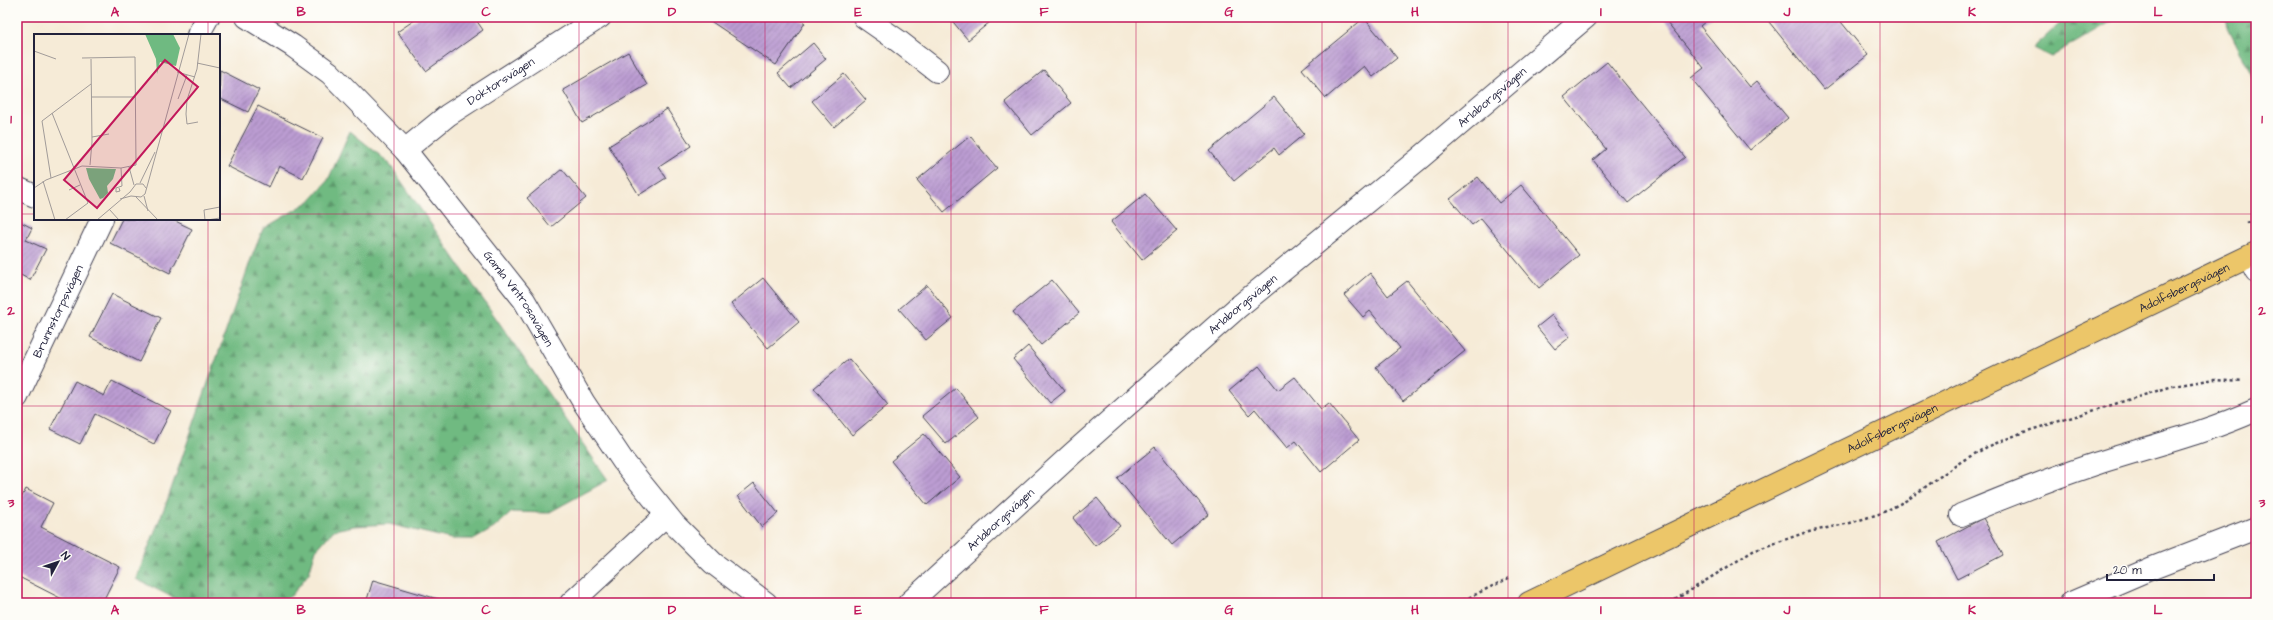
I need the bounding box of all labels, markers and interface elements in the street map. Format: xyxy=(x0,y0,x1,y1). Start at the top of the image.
text: A xyxy=(111,3,120,21)
text: B xyxy=(296,3,306,21)
text: C xyxy=(481,3,491,21)
text: D xyxy=(668,3,677,21)
text: E xyxy=(854,3,862,21)
text: F xyxy=(1039,3,1049,21)
text: G xyxy=(1224,3,1234,21)
text: H xyxy=(1411,3,1419,21)
text: I xyxy=(1600,3,1602,21)
text: J xyxy=(1783,3,1791,21)
text: K xyxy=(1968,3,1976,21)
text: L xyxy=(2153,3,2163,21)
inset map xyxy=(34,34,220,220)
street label: Doktorsvägen xyxy=(464,53,538,110)
street label: Arlaborgsvägen xyxy=(1454,63,1530,132)
text: 1 xyxy=(10,110,12,128)
text: 1 xyxy=(2261,110,2263,128)
street label: Gamla Vintrosavägen xyxy=(479,247,557,350)
street label: Adolfsbergsvägen xyxy=(2136,259,2232,317)
street label: Brunnstorpsvägen xyxy=(29,262,88,361)
street label: Arlaborgsvägen xyxy=(1205,270,1281,339)
text: 2 xyxy=(6,302,15,320)
text: 2 xyxy=(2257,302,2266,320)
street label: Adolfsbergsvägen xyxy=(1844,400,1941,458)
street label: Arlaborgsvägen xyxy=(964,485,1038,555)
text: 3 xyxy=(7,494,15,512)
text: 3 xyxy=(2258,494,2266,512)
north arrow xyxy=(38,542,78,582)
text: N xyxy=(57,548,73,563)
scale bar xyxy=(2107,556,2214,582)
text: 20 m xyxy=(2113,562,2142,579)
text: A xyxy=(111,601,120,619)
text: B xyxy=(296,601,306,619)
text: C xyxy=(481,601,491,619)
text: D xyxy=(668,601,677,619)
text: E xyxy=(854,601,862,619)
text: F xyxy=(1039,601,1049,619)
text: G xyxy=(1224,601,1234,619)
text: H xyxy=(1411,601,1419,619)
text: I xyxy=(1600,601,1602,619)
text: J xyxy=(1783,601,1791,619)
text: K xyxy=(1968,601,1976,619)
text: L xyxy=(2153,601,2163,619)

